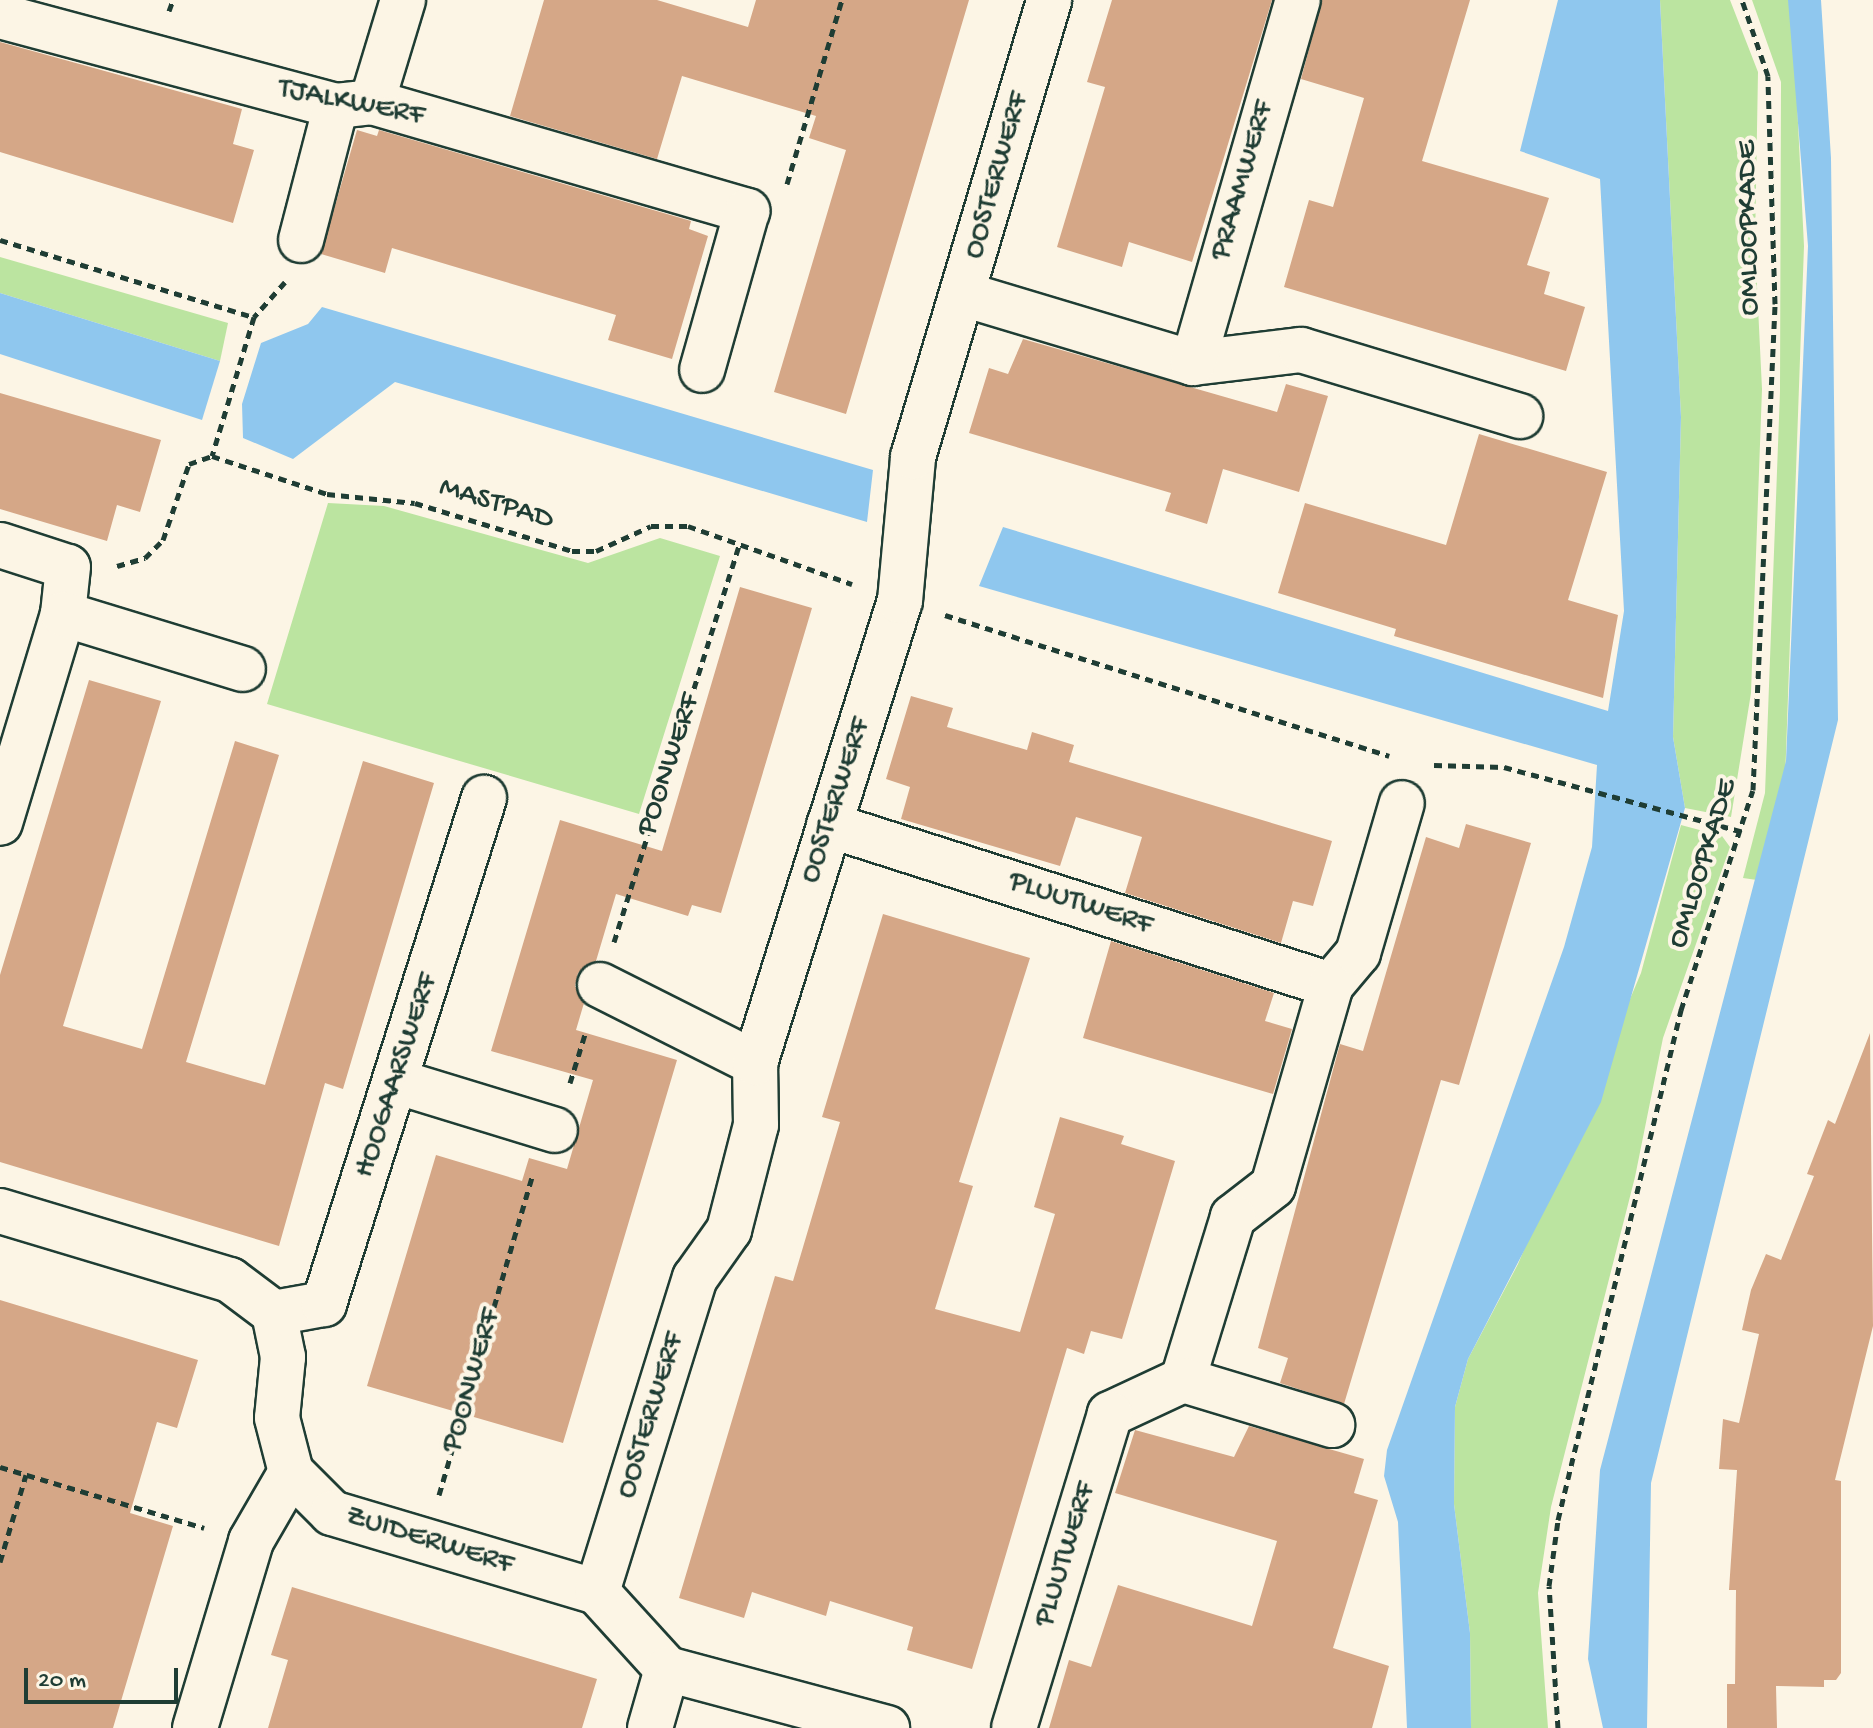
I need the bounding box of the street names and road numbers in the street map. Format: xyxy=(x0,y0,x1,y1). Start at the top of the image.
street label: TJALKWERF xyxy=(275,72,427,136)
street label: OOSTERWERF xyxy=(957,89,1039,263)
street label: PRAAMWERF xyxy=(1204,97,1284,265)
street label: OMLOOPKADE xyxy=(1730,140,1770,316)
street label: MASTPAD xyxy=(434,471,558,539)
street label: POONWERF xyxy=(630,689,710,841)
street label: OOSTERWERF xyxy=(793,714,881,888)
street label: OMLOOPKADE xyxy=(1661,775,1747,953)
street label: PLUUTWERF xyxy=(1004,865,1156,945)
street label: HOOGAARSWERF xyxy=(348,969,448,1183)
street label: POONWERF xyxy=(435,1305,511,1457)
street label: OOSTERWERF xyxy=(610,1329,694,1503)
street label: PLUUTWERF xyxy=(1028,1478,1106,1632)
street label: ZUIDERWERF xyxy=(341,1499,517,1585)

